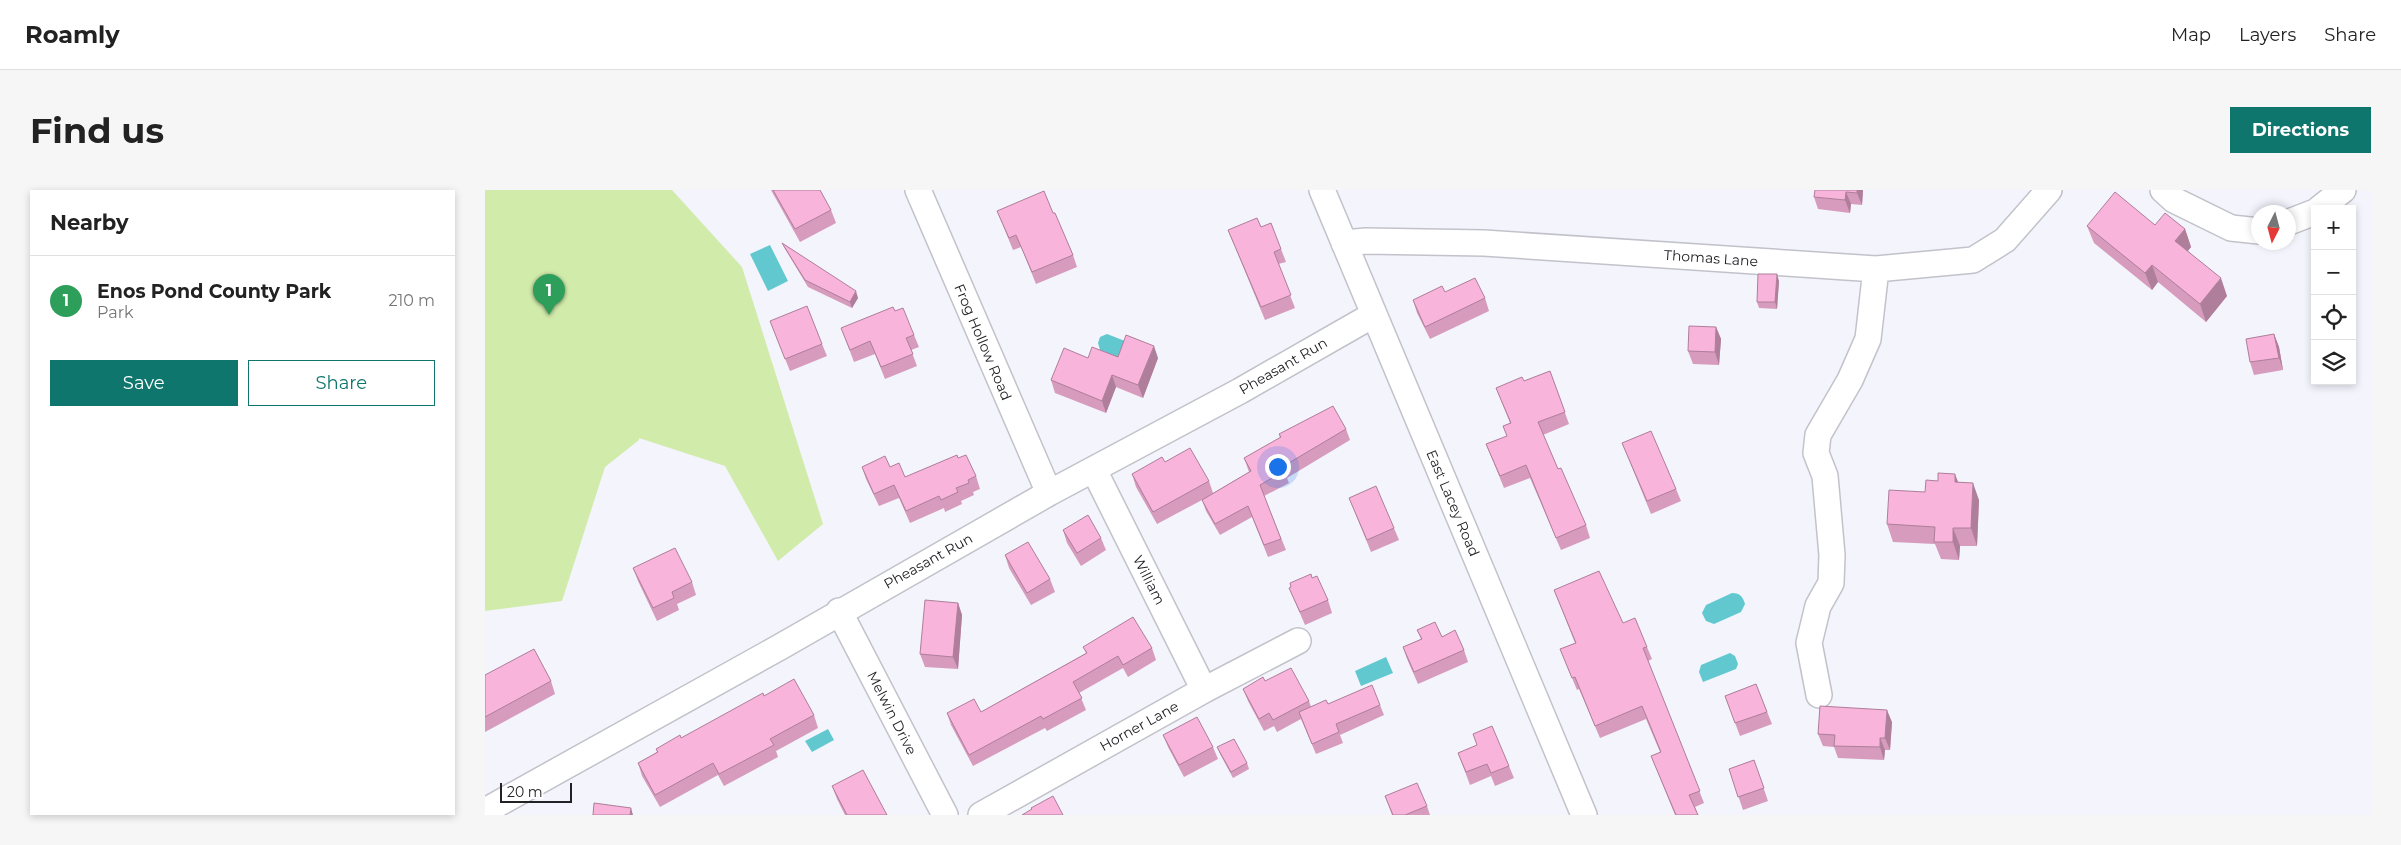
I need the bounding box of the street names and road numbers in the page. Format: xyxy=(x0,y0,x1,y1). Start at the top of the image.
street label: Thomas Lane xyxy=(1663,246,1759,270)
street label: Frog Hollow Road xyxy=(950,281,1016,403)
street label: Pheasant Run xyxy=(1236,333,1330,399)
street label: East Lacey Road xyxy=(1422,447,1484,559)
street label: Pheasant Run xyxy=(880,529,976,593)
street label: William xyxy=(1129,552,1169,608)
street label: Melwin Drive xyxy=(863,668,921,758)
street label: Horner Lane xyxy=(1096,697,1182,755)

